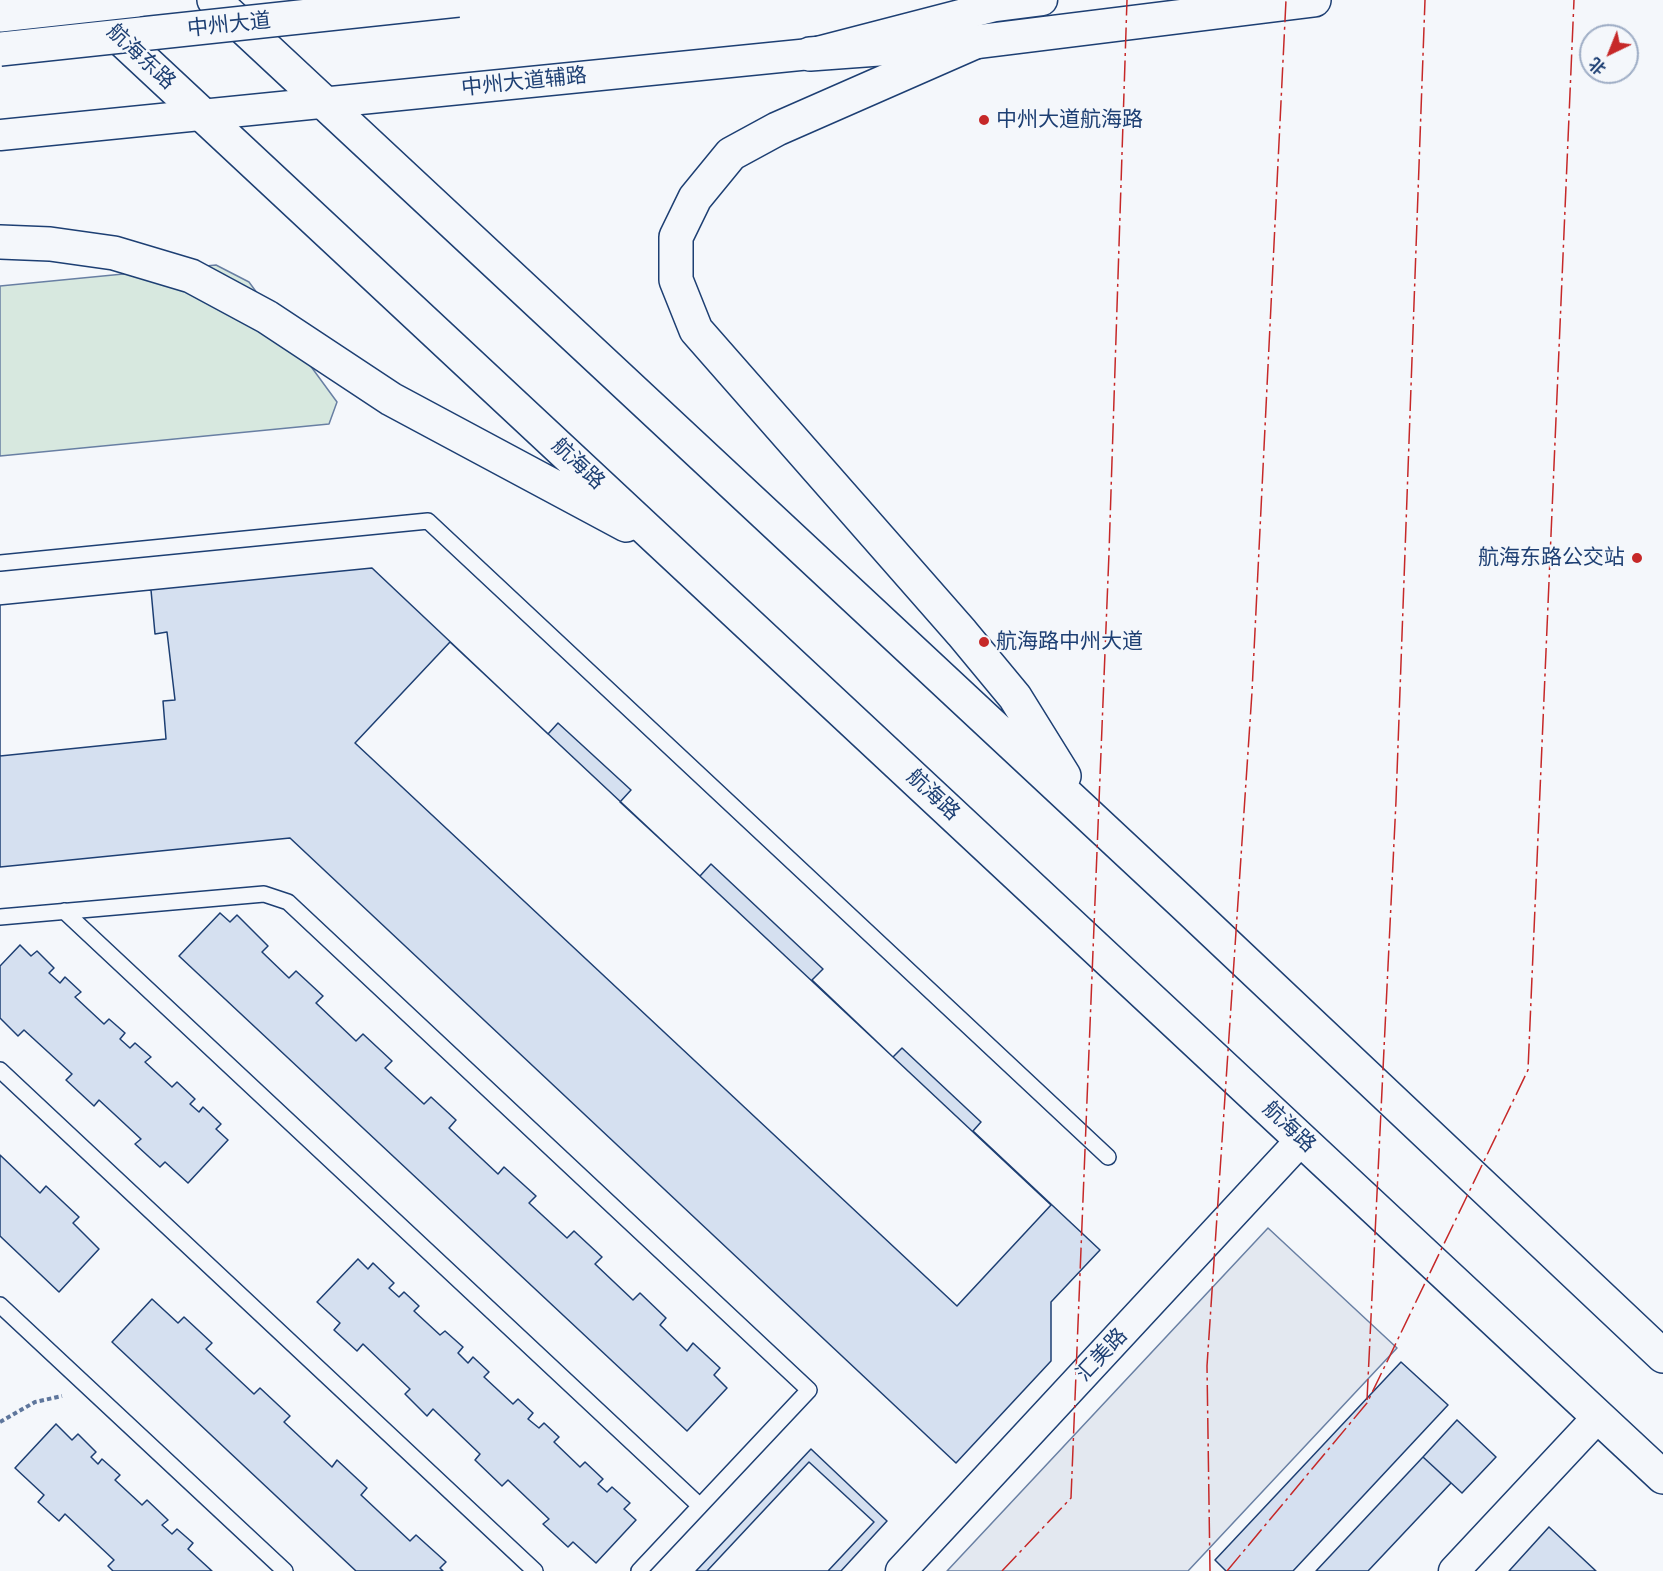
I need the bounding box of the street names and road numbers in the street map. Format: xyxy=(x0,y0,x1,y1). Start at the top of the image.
street label: 中州大道 xyxy=(186,8,272,42)
street label: 航海东路 xyxy=(102,19,180,95)
street label: 中州大道辅路 xyxy=(460,63,588,101)
street label: 航海路 xyxy=(546,433,610,495)
street label: 航海路 xyxy=(901,764,965,826)
street label: 航海路 xyxy=(1257,1096,1321,1158)
street label: 汇美路 xyxy=(1071,1323,1133,1387)

